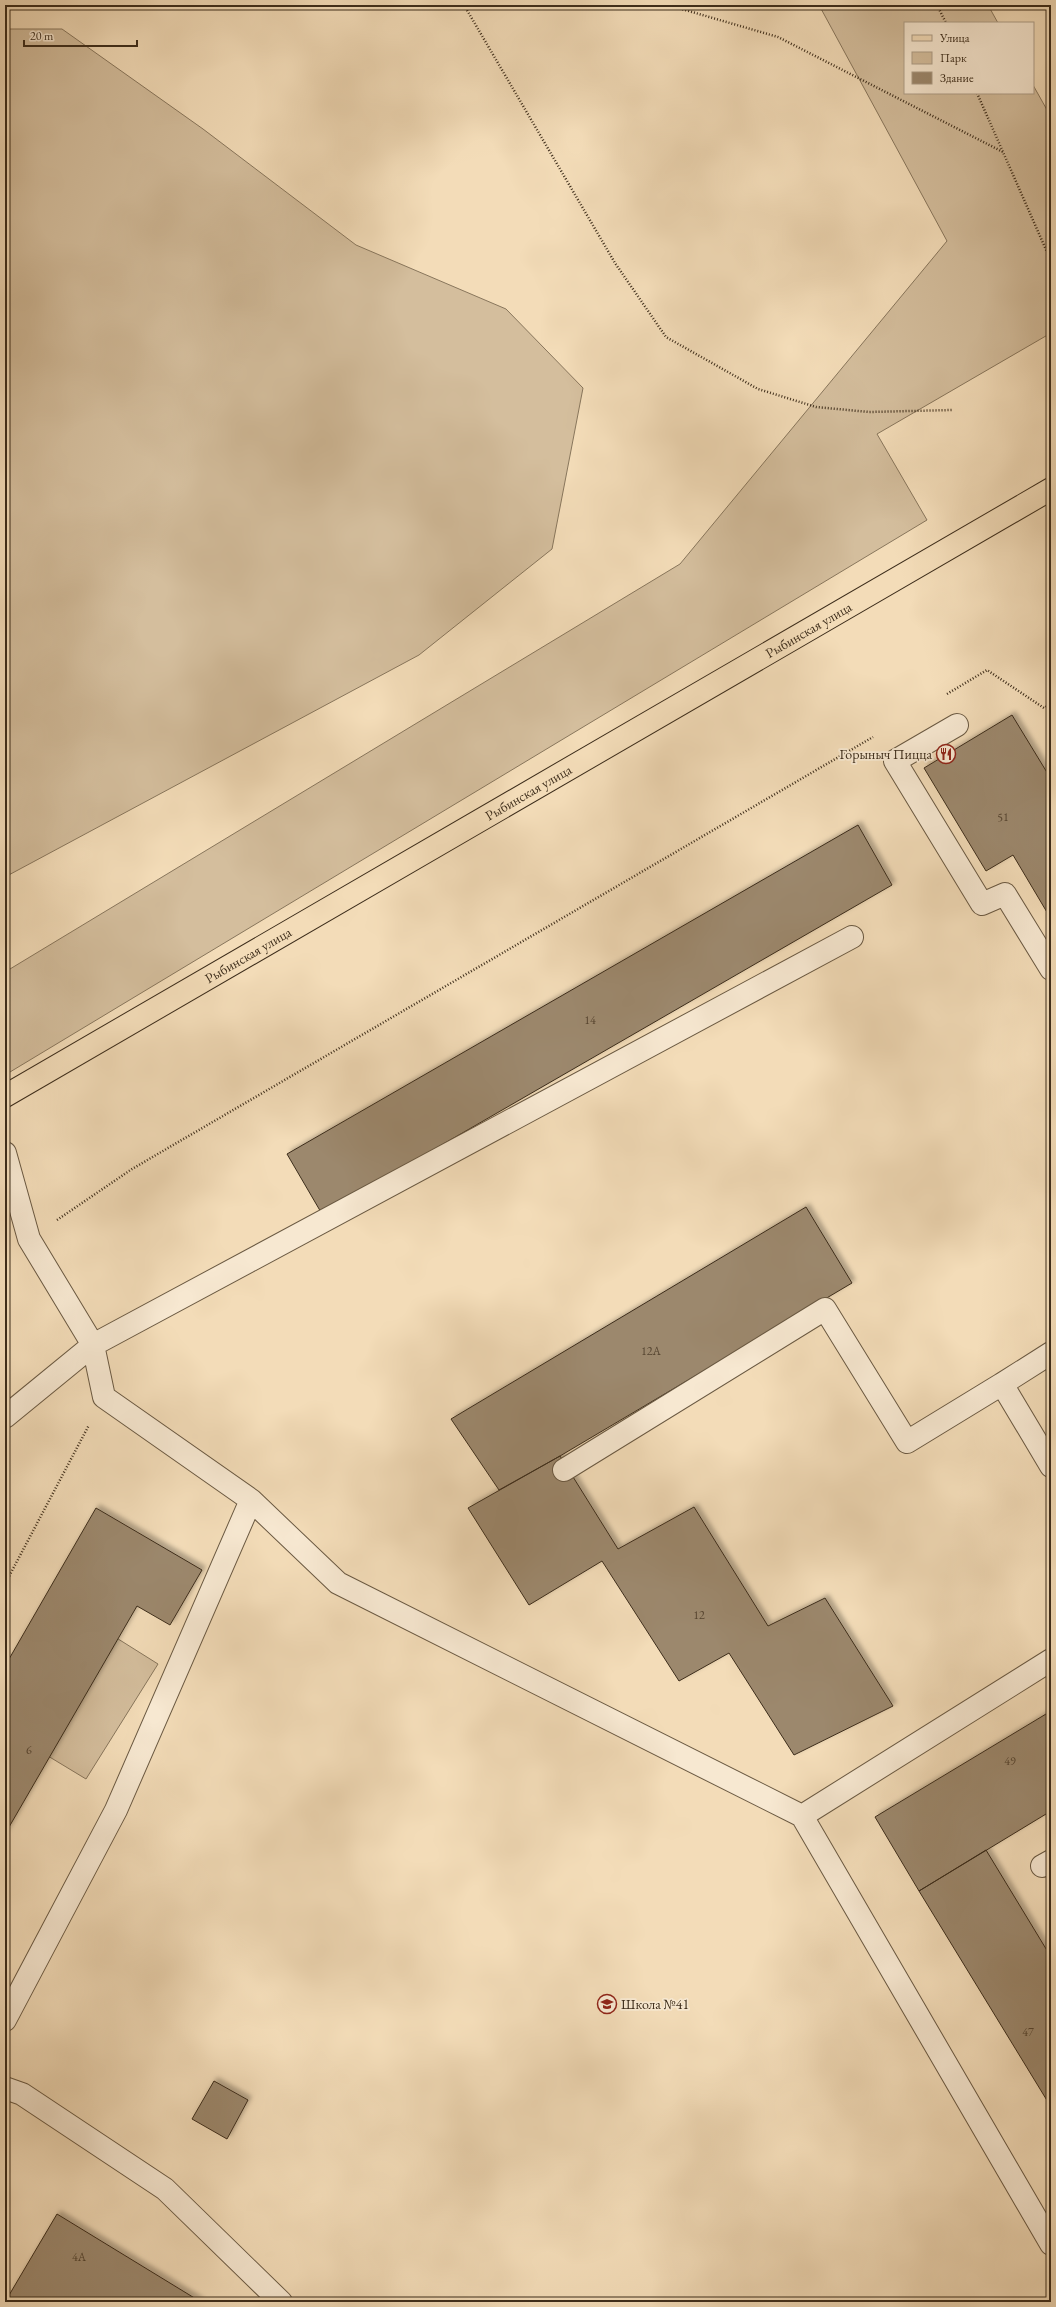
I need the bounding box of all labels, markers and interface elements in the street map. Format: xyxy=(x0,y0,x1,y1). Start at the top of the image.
scale bar xyxy=(24,22,137,48)
legend xyxy=(904,22,1034,94)
text: 20 m xyxy=(30,28,54,44)
text: Улица xyxy=(939,30,970,46)
text: Парк xyxy=(940,50,967,66)
text: Здание xyxy=(940,70,974,86)
street label: Рыбинская улица xyxy=(762,597,855,662)
restaurant icon: Горыныч Пицца xyxy=(935,743,957,765)
place label: Горыныч Пицца xyxy=(839,745,932,763)
street label: Рыбинская улица xyxy=(482,760,575,824)
house number: 51 xyxy=(997,809,1009,825)
street label: Рыбинская улица xyxy=(202,923,295,987)
house number: 14 xyxy=(584,1012,596,1028)
house number: 12А xyxy=(641,1343,662,1359)
house number: 12 xyxy=(693,1607,705,1623)
house number: 6 xyxy=(26,1742,32,1758)
house number: 49 xyxy=(1004,1753,1016,1769)
school or university icon: Школа №41 xyxy=(596,1993,618,2015)
place label: Школа №41 xyxy=(621,1995,689,2013)
house number: 47 xyxy=(1022,2024,1034,2040)
house number: 4А xyxy=(72,2249,87,2265)

